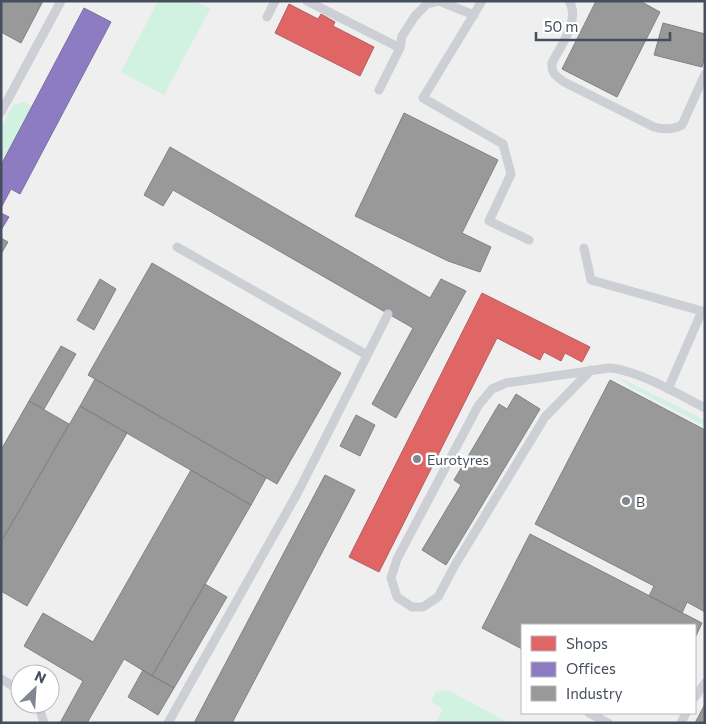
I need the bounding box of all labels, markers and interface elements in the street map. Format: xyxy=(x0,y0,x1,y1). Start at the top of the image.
scale bar xyxy=(536,10,670,42)
text: 50 m xyxy=(544,17,578,35)
place label: Eurotyres xyxy=(427,451,489,468)
marker: Eurotyres xyxy=(411,453,423,465)
place label: B xyxy=(636,493,645,510)
marker: B xyxy=(620,495,632,507)
legend xyxy=(521,624,696,714)
text: Shops xyxy=(566,634,608,652)
text: Offices xyxy=(566,659,616,677)
north arrow xyxy=(10,664,60,714)
text: N xyxy=(32,667,49,687)
text: Industry xyxy=(566,684,623,702)

